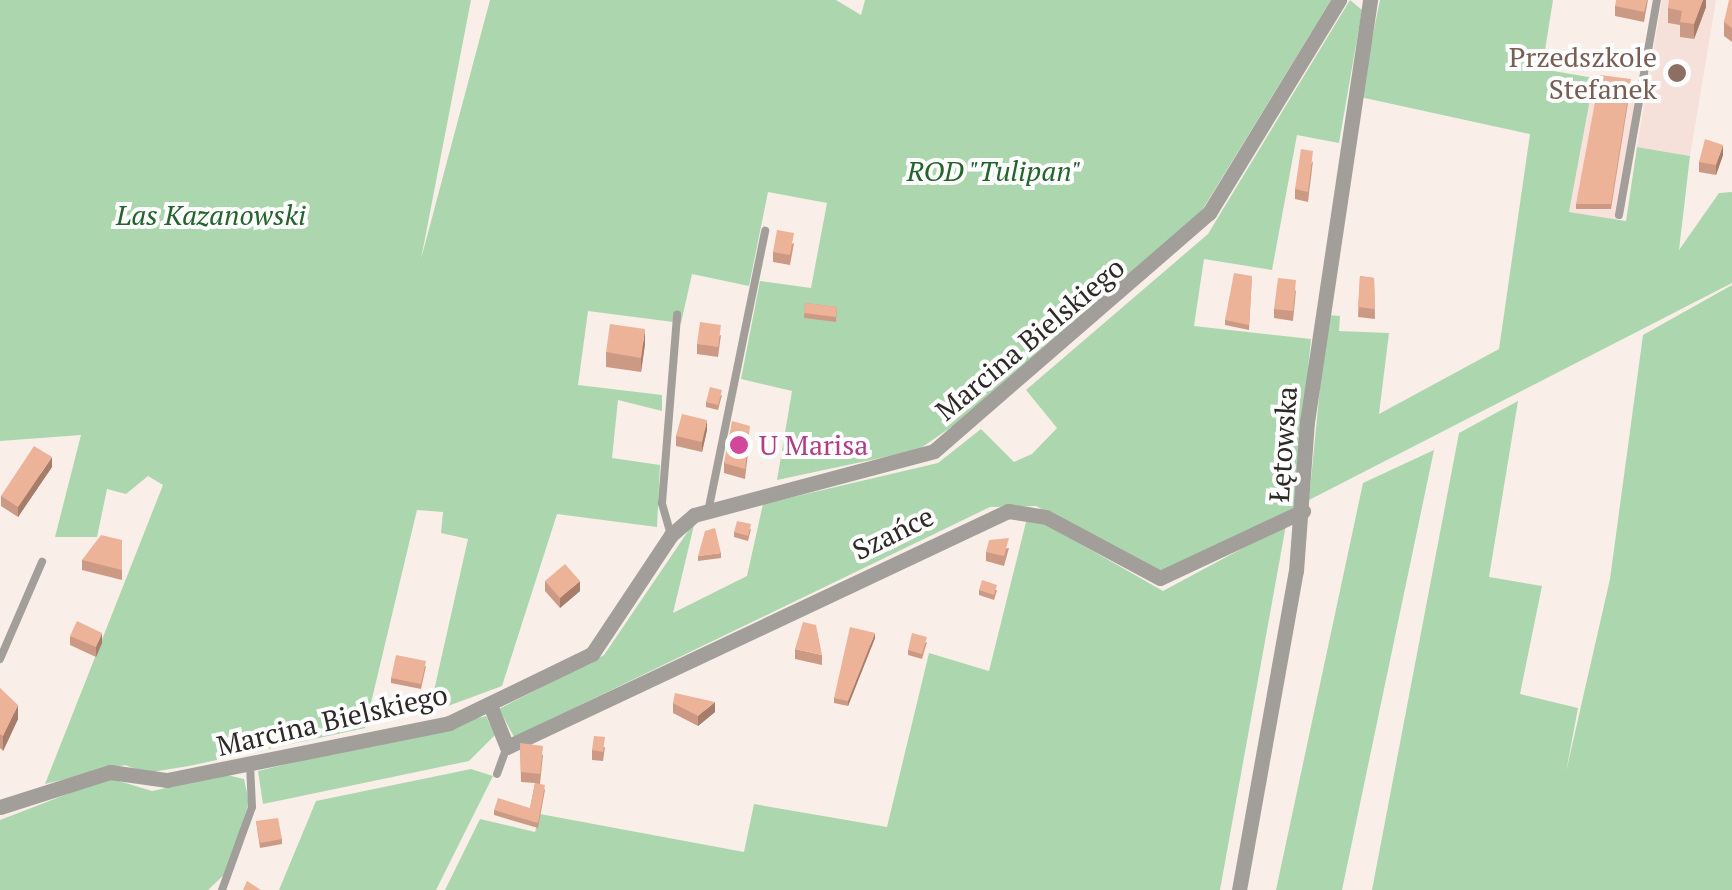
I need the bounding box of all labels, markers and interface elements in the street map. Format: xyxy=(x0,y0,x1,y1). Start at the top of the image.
place label: Przedszkole Stefanek xyxy=(1509,40,1657,106)
marker: Przedszkole Stefanek xyxy=(1666,62,1688,84)
park label: ROD "Tulipan" xyxy=(906,154,1082,188)
park label: Las Kazanowski xyxy=(116,198,306,232)
street label: Marcina Bielskiego xyxy=(929,250,1131,428)
street label: Łętowska xyxy=(1262,385,1304,503)
place label: U Marisa xyxy=(759,428,868,462)
marker: U Marisa xyxy=(728,434,750,456)
street label: Szańce xyxy=(847,499,939,567)
street label: Marcina Bielskiego xyxy=(213,677,451,763)

